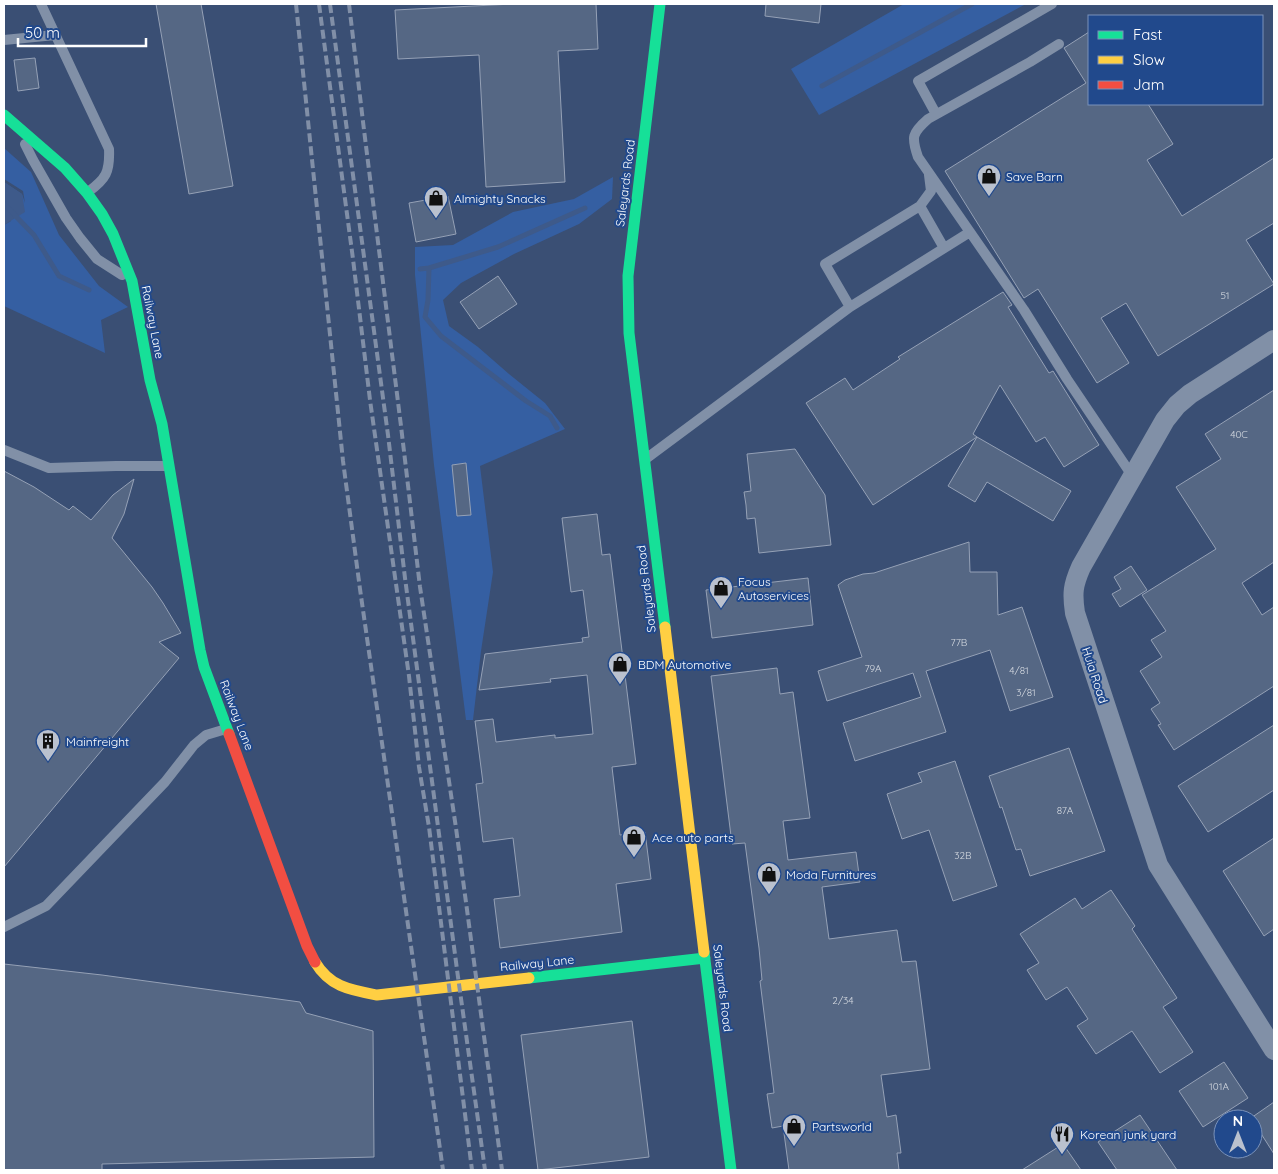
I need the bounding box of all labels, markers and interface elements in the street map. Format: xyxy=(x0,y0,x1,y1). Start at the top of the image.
scale bar xyxy=(18,15,145,47)
legend xyxy=(1088,15,1263,105)
text: 50 m xyxy=(25,23,60,42)
text: Fast xyxy=(1133,25,1162,44)
text: Slow xyxy=(1133,50,1165,69)
text: Jam xyxy=(1133,75,1164,94)
street label: Saleyards Road xyxy=(612,139,638,227)
shop icon: Save Barn xyxy=(976,163,1002,197)
place label: Save Barn xyxy=(1006,169,1063,184)
shop icon: Almighty Snacks xyxy=(423,185,449,219)
place label: Almighty Snacks xyxy=(454,191,546,206)
street label: Railway Lane xyxy=(139,284,167,360)
house number: 51 xyxy=(1220,289,1230,302)
house number: 40C xyxy=(1230,428,1248,441)
street label: Saleyards Road xyxy=(633,545,659,633)
place label: Focus Autoservices xyxy=(738,574,809,603)
shop icon: Focus Autoservices xyxy=(708,575,734,609)
house number: 77B xyxy=(951,636,968,649)
street label: Huia Road xyxy=(1079,645,1111,705)
shop icon: BDM Automotive xyxy=(607,651,633,685)
place label: BDM Automotive xyxy=(638,657,731,672)
house number: 79A xyxy=(864,662,882,675)
house number: 4/81 xyxy=(1009,664,1029,677)
street label: Railway Lane xyxy=(217,678,257,753)
house number: 3/81 xyxy=(1016,686,1036,699)
building icon: Mainfreight xyxy=(35,728,61,762)
place label: Mainfreight xyxy=(66,734,129,749)
house number: 87A xyxy=(1057,804,1074,817)
shop icon: Ace auto parts xyxy=(621,824,647,858)
place label: Ace auto parts xyxy=(652,830,734,845)
house number: 32B xyxy=(954,849,972,862)
shop icon: Moda Furnitures xyxy=(756,861,782,895)
place label: Moda Furnitures xyxy=(786,867,877,882)
street label: Saleyards Road xyxy=(710,944,736,1032)
street label: Railway Lane xyxy=(499,952,575,974)
house number: 2/34 xyxy=(832,994,854,1007)
house number: 101A xyxy=(1209,1080,1229,1093)
north arrow xyxy=(1213,1109,1263,1159)
text: N xyxy=(1233,1112,1243,1130)
shop icon: Partsworld xyxy=(781,1113,807,1147)
place label: Partsworld xyxy=(812,1119,872,1134)
restaurant icon: Korean junk yard xyxy=(1049,1121,1075,1155)
place label: Korean junk yard xyxy=(1080,1127,1176,1142)

